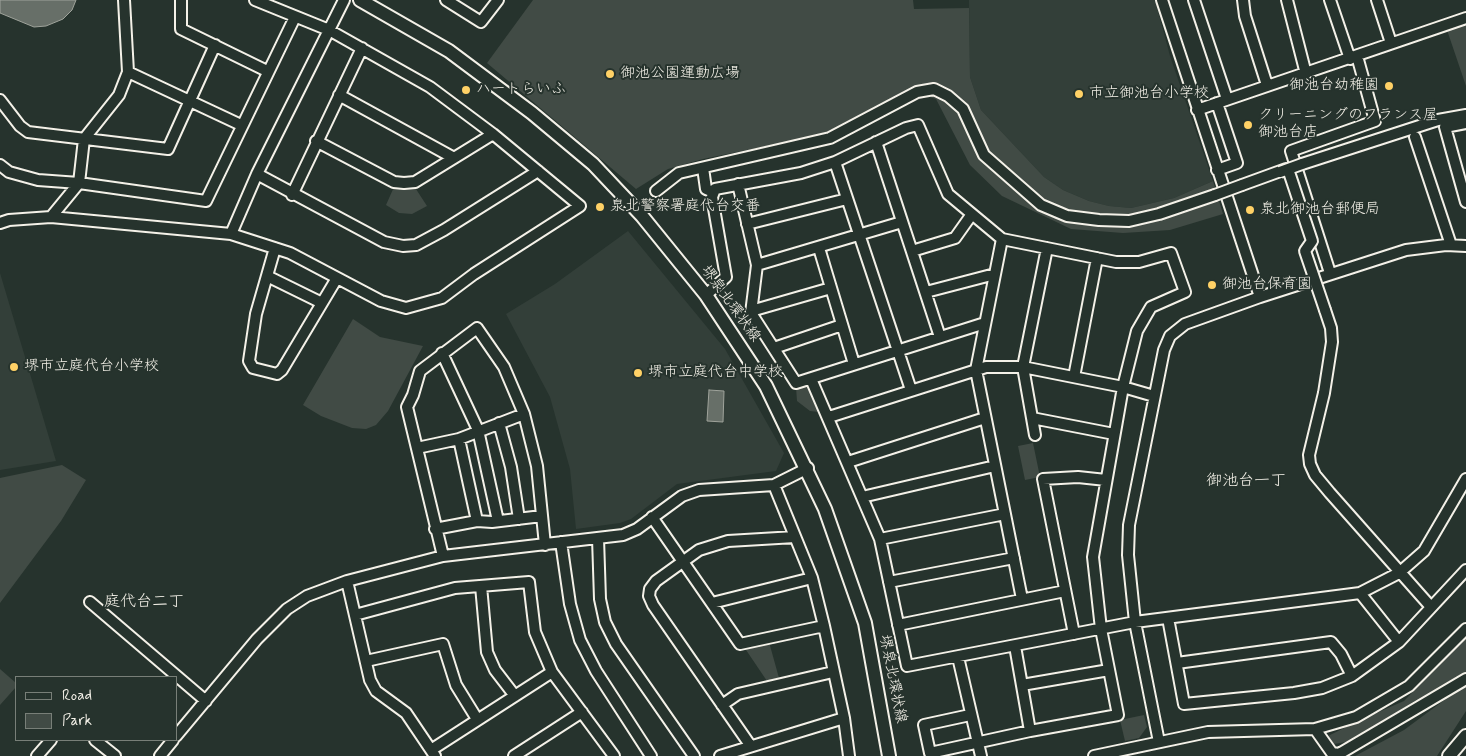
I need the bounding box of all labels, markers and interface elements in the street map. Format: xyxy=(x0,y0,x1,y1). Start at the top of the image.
place label: 御池公園運動広場 xyxy=(620,65,740,83)
marker: 御池公園運動広場 xyxy=(604,68,616,80)
place label: 御池台幼稚園 xyxy=(1289,77,1379,95)
marker: 御池台幼稚園 xyxy=(1383,80,1395,92)
place label: ハートらいふ xyxy=(476,81,566,99)
marker: ハートらいふ xyxy=(460,84,472,96)
place label: 市立御池台小学校 xyxy=(1089,85,1209,103)
marker: 市立御池台小学校 xyxy=(1073,88,1085,100)
place label: クリーニングのフランス屋 御池台店 xyxy=(1258,107,1438,142)
marker: クリーニングのフランス屋 御池台店 xyxy=(1242,119,1254,131)
place label: 泉北警察署庭代台交番 xyxy=(610,198,760,216)
marker: 泉北警察署庭代台交番 xyxy=(594,201,606,213)
place label: 泉北御池台郵便局 xyxy=(1260,201,1380,219)
marker: 泉北御池台郵便局 xyxy=(1244,204,1256,216)
street label: 堺泉北環状線 xyxy=(696,262,764,346)
place label: 御池台保育園 xyxy=(1222,276,1312,294)
marker: 御池台保育園 xyxy=(1206,279,1218,291)
place label: 堺市立庭代台小学校 xyxy=(24,358,159,376)
marker: 堺市立庭代台小学校 xyxy=(8,361,20,373)
place label: 堺市立庭代台中学校 xyxy=(648,364,783,382)
marker: 堺市立庭代台中学校 xyxy=(632,367,644,379)
district label: 御池台一丁 xyxy=(1206,472,1286,492)
district label: 庭代台二丁 xyxy=(104,593,184,613)
street label: 堺泉北環状線 xyxy=(875,633,909,725)
legend xyxy=(15,676,178,741)
text: Road xyxy=(62,686,92,706)
text: Park xyxy=(62,711,92,731)

